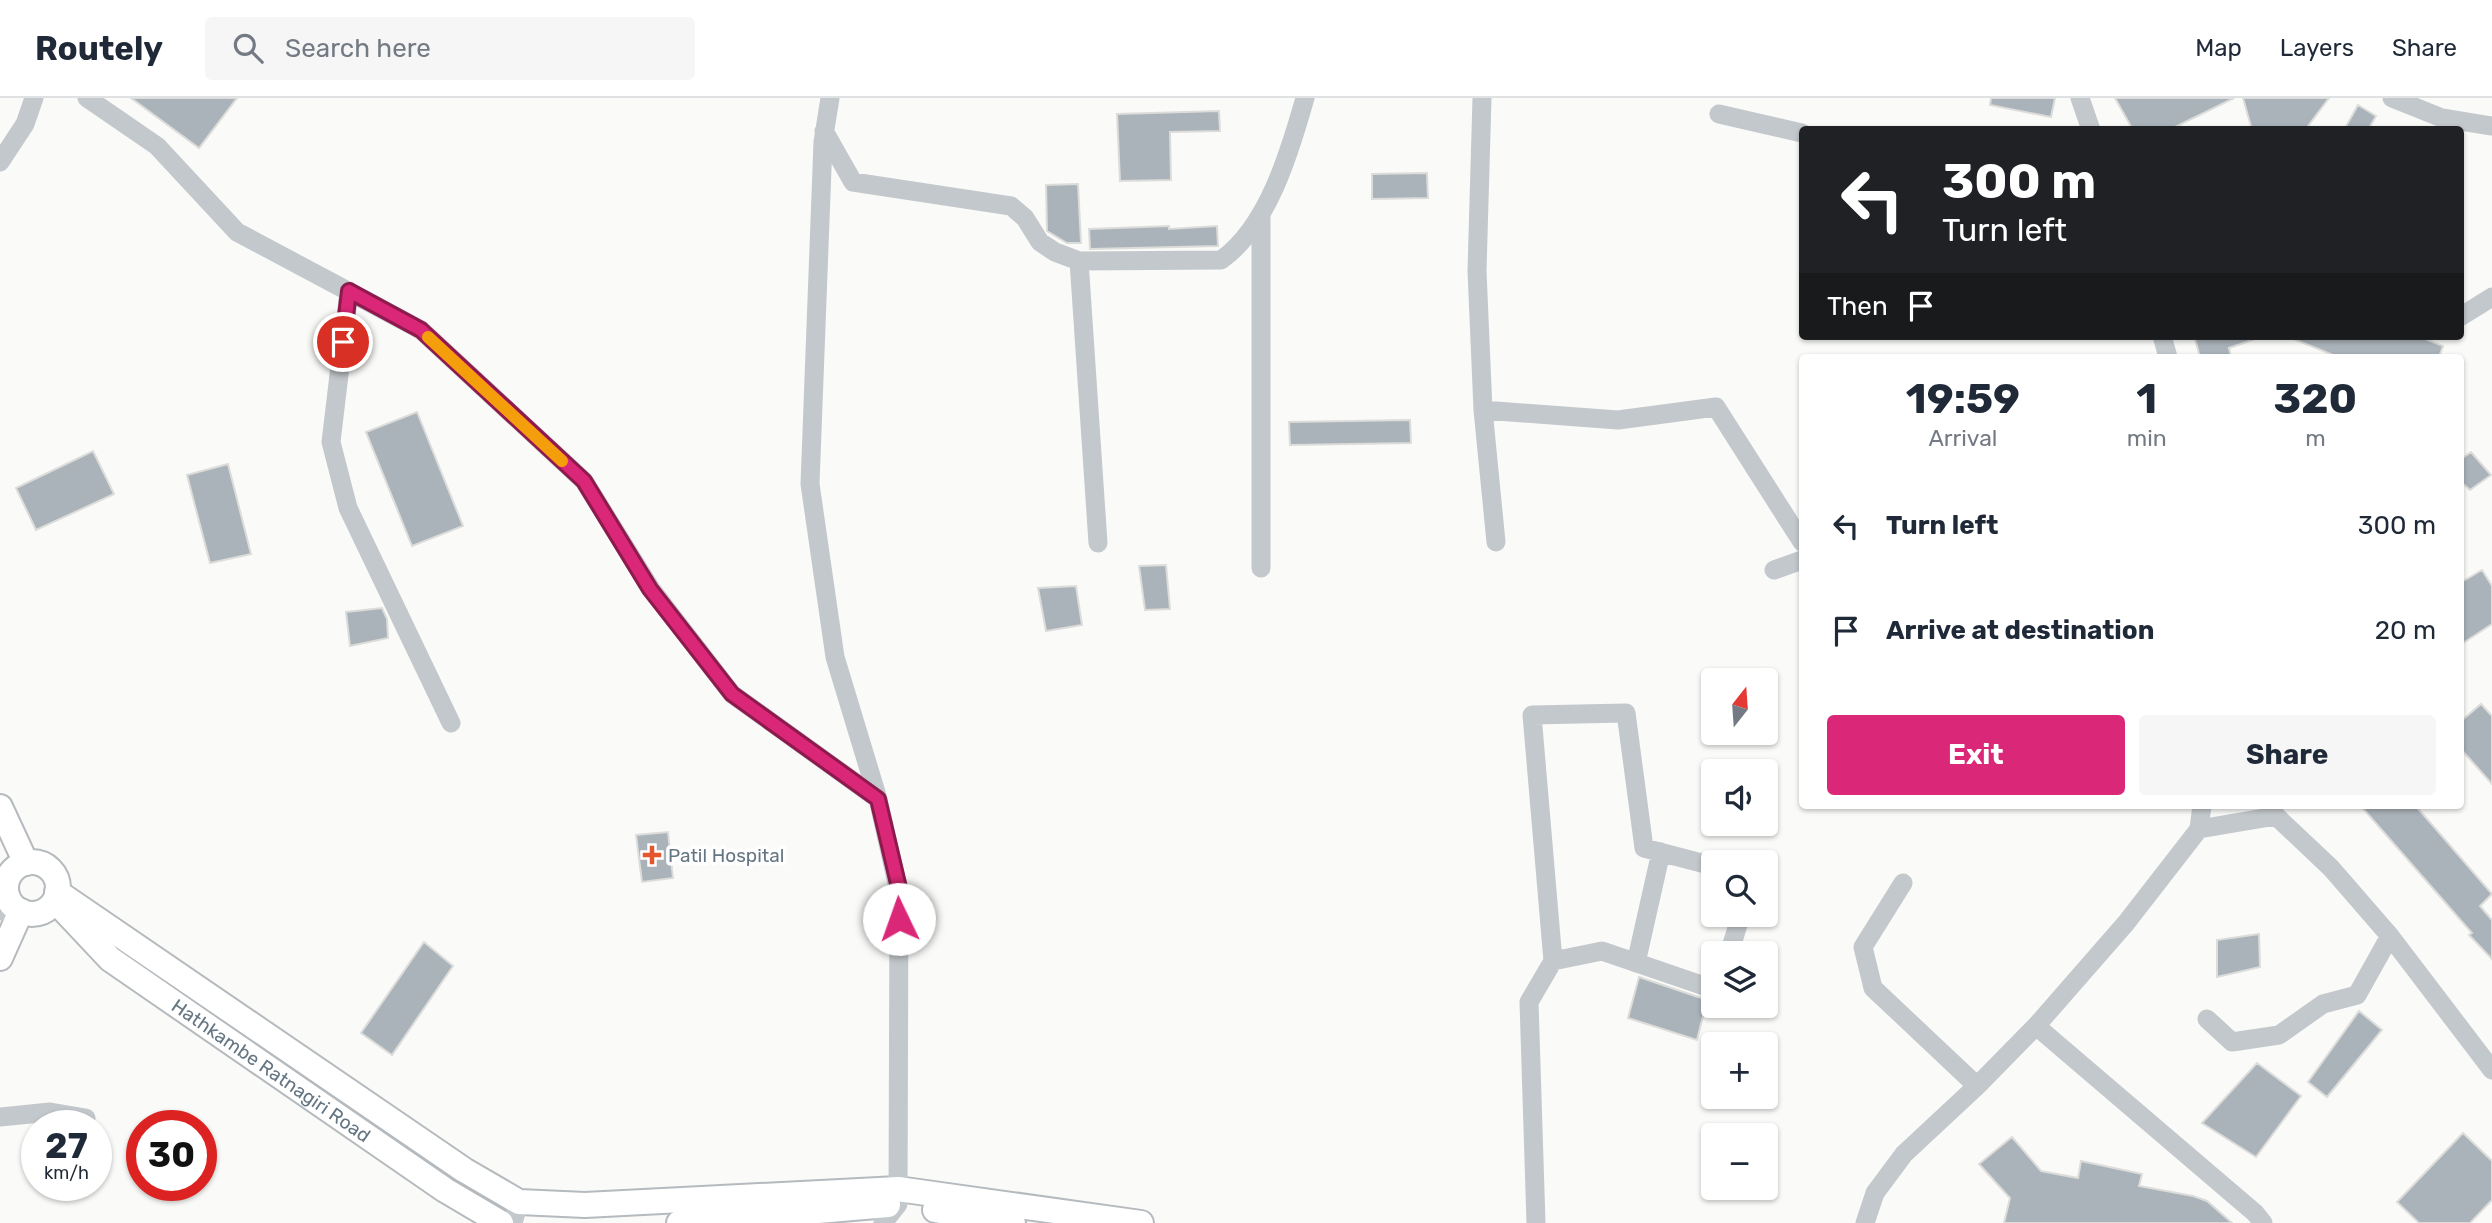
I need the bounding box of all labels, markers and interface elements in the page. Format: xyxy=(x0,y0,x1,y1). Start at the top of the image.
search box xyxy=(205,17,695,80)
text: Routely xyxy=(35,29,163,68)
icon: search xyxy=(229,29,267,67)
text: Search here xyxy=(285,33,431,64)
text: Map xyxy=(2195,34,2242,62)
text: Layers xyxy=(2280,34,2354,62)
text: Share xyxy=(2392,34,2457,62)
text: 300 m xyxy=(1942,152,2096,210)
icon: left xyxy=(1827,154,1918,245)
text: Turn left xyxy=(1942,211,2067,249)
icon: arrive xyxy=(1902,287,1940,325)
text: Then xyxy=(1827,291,1888,322)
pin xyxy=(313,312,373,372)
icon: arrive xyxy=(324,323,362,361)
text: 19:59 xyxy=(1906,374,2020,424)
text: 1 xyxy=(2136,374,2157,424)
text: 320 xyxy=(2274,374,2357,424)
text: Arrival xyxy=(1928,424,1997,452)
text: min xyxy=(2127,424,2167,452)
text: m xyxy=(2305,424,2326,452)
icon: left xyxy=(1827,507,1865,545)
text: Turn left xyxy=(1886,510,1998,541)
text: 300 m xyxy=(2358,510,2436,541)
icon: arrive xyxy=(1827,612,1865,650)
text: Arrive at destination xyxy=(1886,615,2154,646)
text: 20 m xyxy=(2375,615,2436,646)
north arrow xyxy=(1701,668,1778,746)
map controls xyxy=(1701,668,1778,1200)
button: Exit xyxy=(1827,715,2125,795)
button: Share xyxy=(2139,715,2436,795)
button: sound xyxy=(1701,759,1778,836)
place label: Patil Hospital xyxy=(668,844,784,867)
marker: Patil Hospital xyxy=(642,845,662,865)
button: search xyxy=(1701,850,1778,927)
position arrow xyxy=(862,882,936,956)
button: layers xyxy=(1701,941,1778,1018)
street label: Hathkambe Ratnagiri Road xyxy=(167,994,375,1147)
button: + xyxy=(1701,1032,1778,1109)
speed limit sign: 30 xyxy=(126,1110,217,1201)
button: − xyxy=(1701,1123,1778,1200)
text: 27 xyxy=(45,1125,88,1167)
text: km/h xyxy=(44,1162,89,1184)

